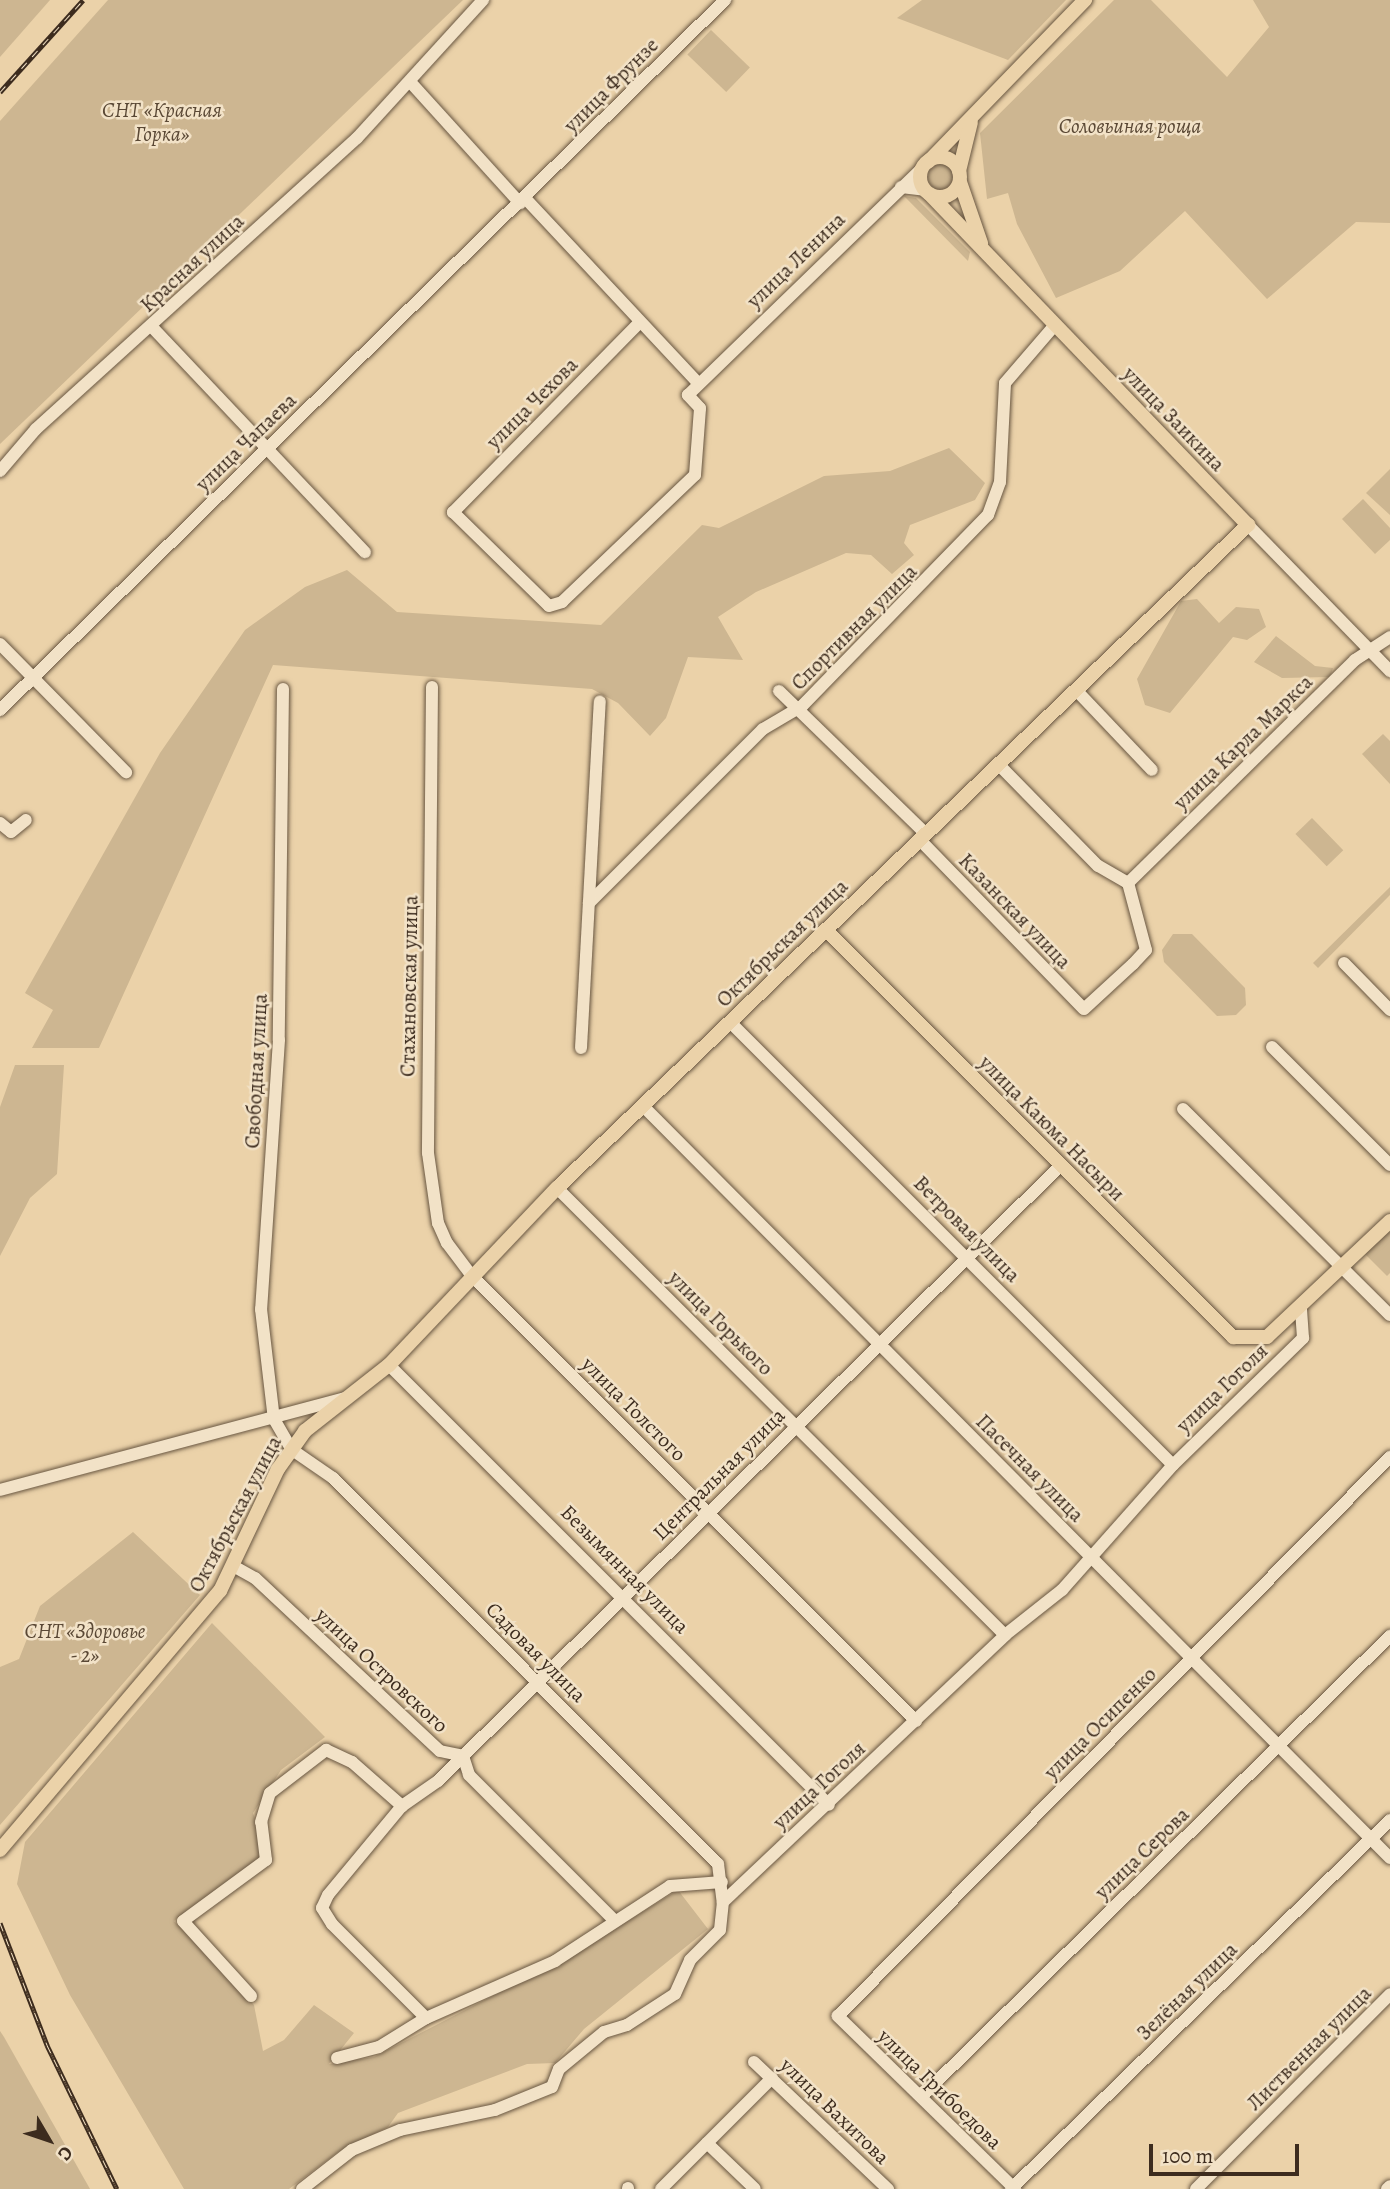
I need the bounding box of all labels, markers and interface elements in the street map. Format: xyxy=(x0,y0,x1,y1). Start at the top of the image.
street label: улица Фрунзе xyxy=(558,32,664,138)
park label: СНТ «Красная Горка» xyxy=(102,97,222,147)
park label: Соловьиная роща xyxy=(1059,113,1201,139)
street label: улица Ленина xyxy=(742,207,850,313)
street label: Красная улица xyxy=(135,209,249,317)
street label: улица Чехова xyxy=(481,352,583,454)
street label: улица Заикина xyxy=(1118,361,1230,477)
street label: улица Чапаева xyxy=(190,388,302,496)
street label: Спортивная улица xyxy=(786,559,922,695)
street label: улица Карла Маркса xyxy=(1168,669,1318,815)
street label: Казанская улица xyxy=(954,848,1076,974)
street label: Октябрьская улица xyxy=(711,874,853,1012)
street label: Стахановская улица xyxy=(395,895,423,1077)
street label: Свободная улица xyxy=(239,993,273,1149)
street label: улица Каюма Насыри xyxy=(974,1050,1130,1206)
street label: Ветровая улица xyxy=(908,1170,1026,1288)
street label: улица Горького xyxy=(663,1265,779,1381)
street label: улица Гоголя xyxy=(1171,1338,1273,1438)
street label: улица Толстого xyxy=(576,1351,692,1467)
street label: Центральная улица xyxy=(648,1403,790,1545)
street label: Пасечная улица xyxy=(971,1409,1089,1527)
street label: Октябрьская улица xyxy=(183,1432,287,1596)
street label: Безымянная улица xyxy=(556,1500,694,1638)
street label: Садовая улица xyxy=(481,1597,591,1707)
street label: улица Островского xyxy=(311,1602,453,1738)
park label: СНТ «Здоровье - 2» xyxy=(25,1618,145,1668)
street label: улица Осипенко xyxy=(1039,1662,1161,1784)
street label: улица Гоголя xyxy=(768,1736,870,1834)
street label: улица Серова xyxy=(1090,1802,1194,1904)
street label: Зелёная улица xyxy=(1131,1937,1243,2045)
street label: Лиственная улица xyxy=(1241,1980,1377,2116)
street label: улица Грибоедова xyxy=(873,2024,1007,2154)
street label: улица Вахитова xyxy=(775,2053,895,2169)
north arrow xyxy=(14,2105,84,2175)
scale bar xyxy=(1152,2130,1302,2174)
text: С xyxy=(52,2140,79,2166)
text: 100 m xyxy=(1162,2142,1213,2170)

